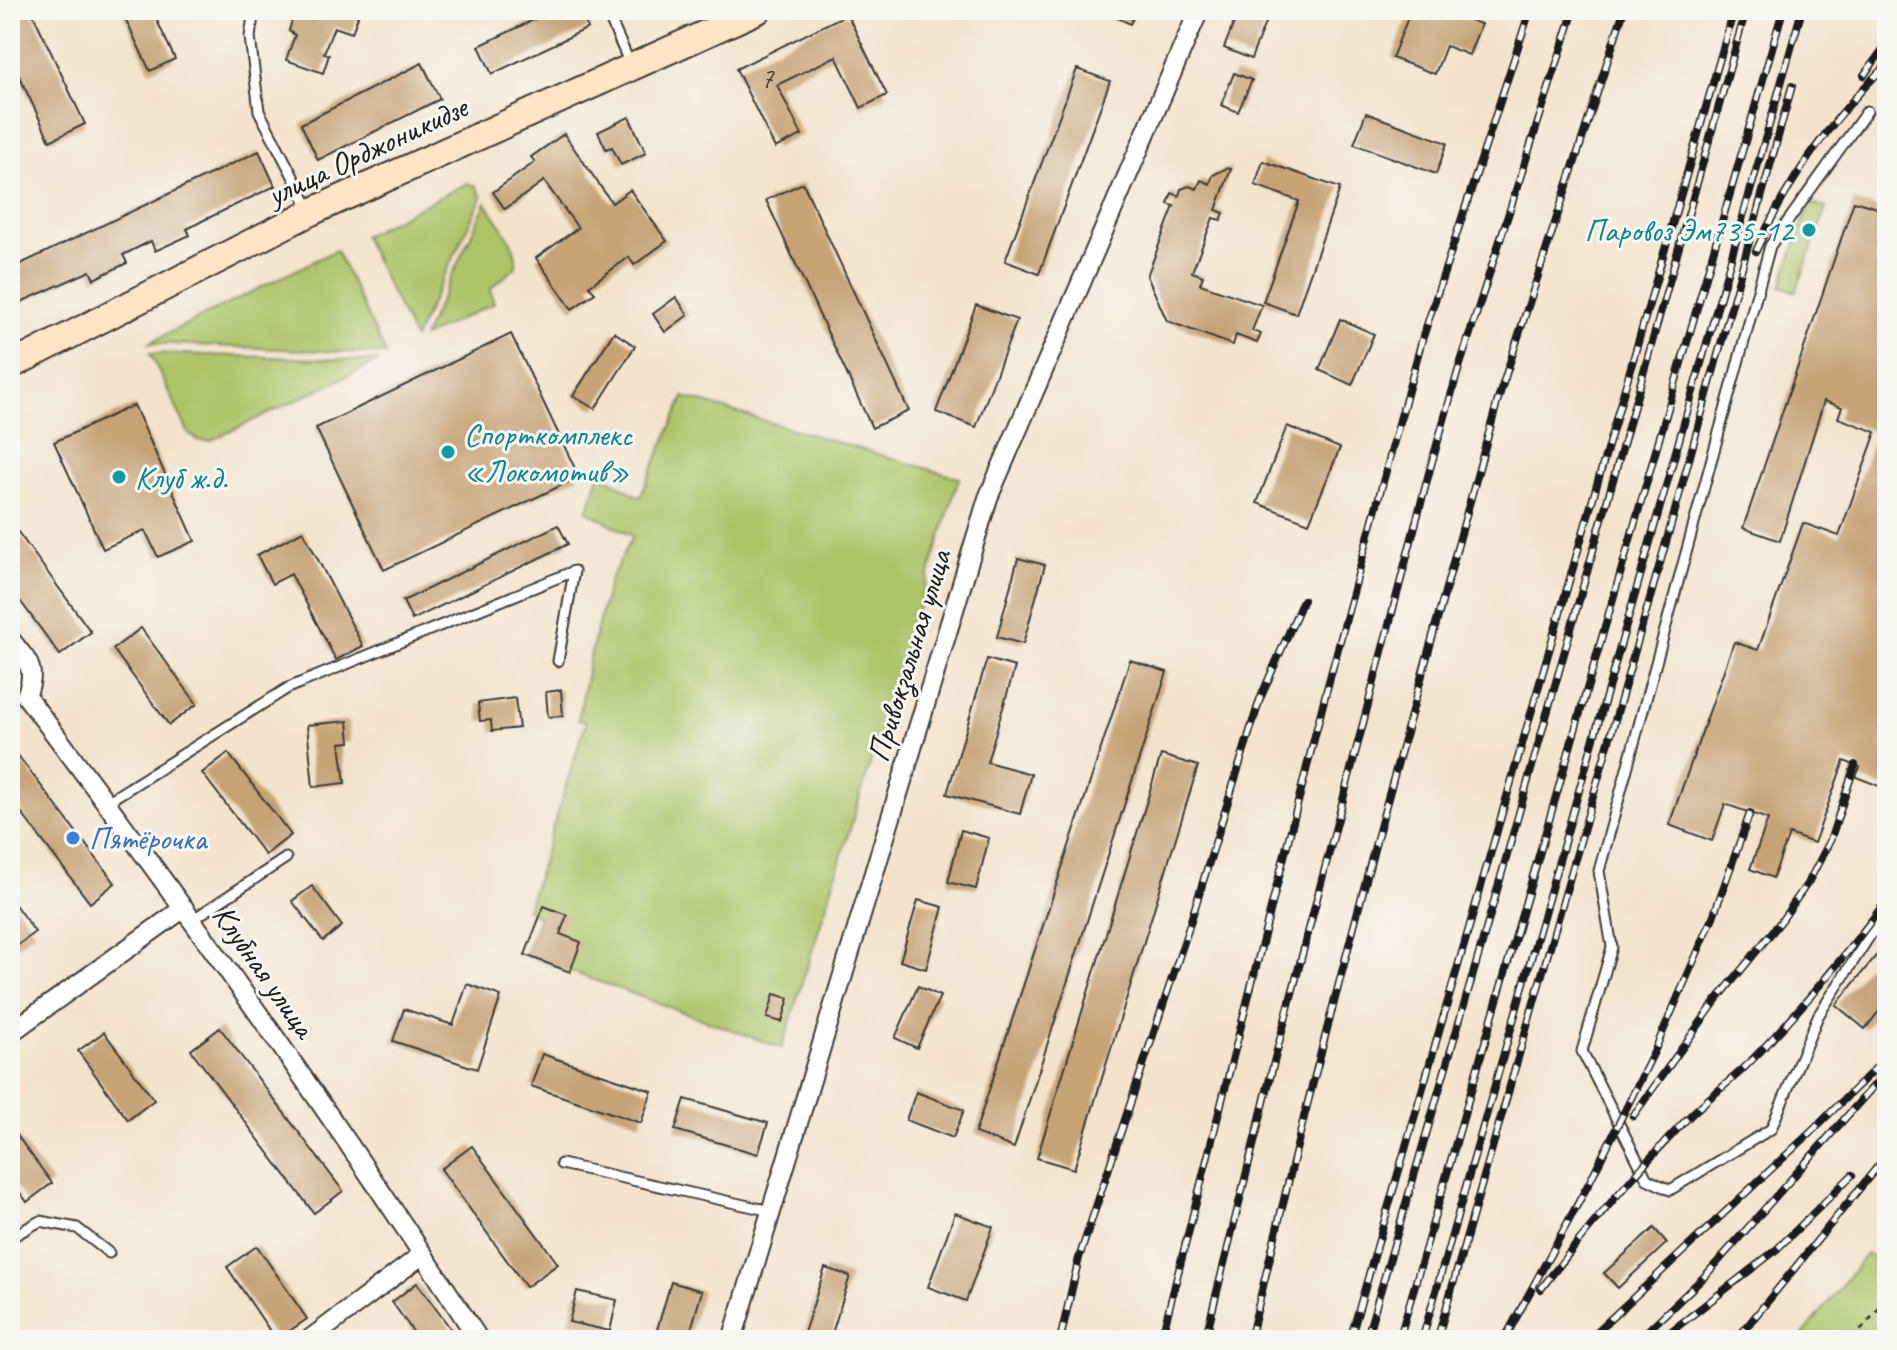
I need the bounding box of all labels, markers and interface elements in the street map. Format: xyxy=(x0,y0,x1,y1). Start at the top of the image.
house number: 7 xyxy=(761,60,775,95)
street label: улица Орджоникидзе xyxy=(258,86,476,216)
place label: Паровоз Эм735-12 xyxy=(1584,210,1796,251)
marker: Паровоз Эм735-12 xyxy=(1800,221,1818,239)
place label: Спорткомплекс «Локомотив» xyxy=(464,414,633,492)
marker: Спорткомплекс «Локомотив» xyxy=(439,443,457,461)
place label: Клуб ж.д. xyxy=(135,457,229,498)
marker: Клуб ж.д. xyxy=(110,468,128,486)
street label: Привокзальная улица xyxy=(857,543,961,767)
place label: Пятёрочка xyxy=(89,818,208,859)
marker: Пятёрочка xyxy=(64,829,82,847)
street label: Клубная улица xyxy=(203,897,326,1048)

